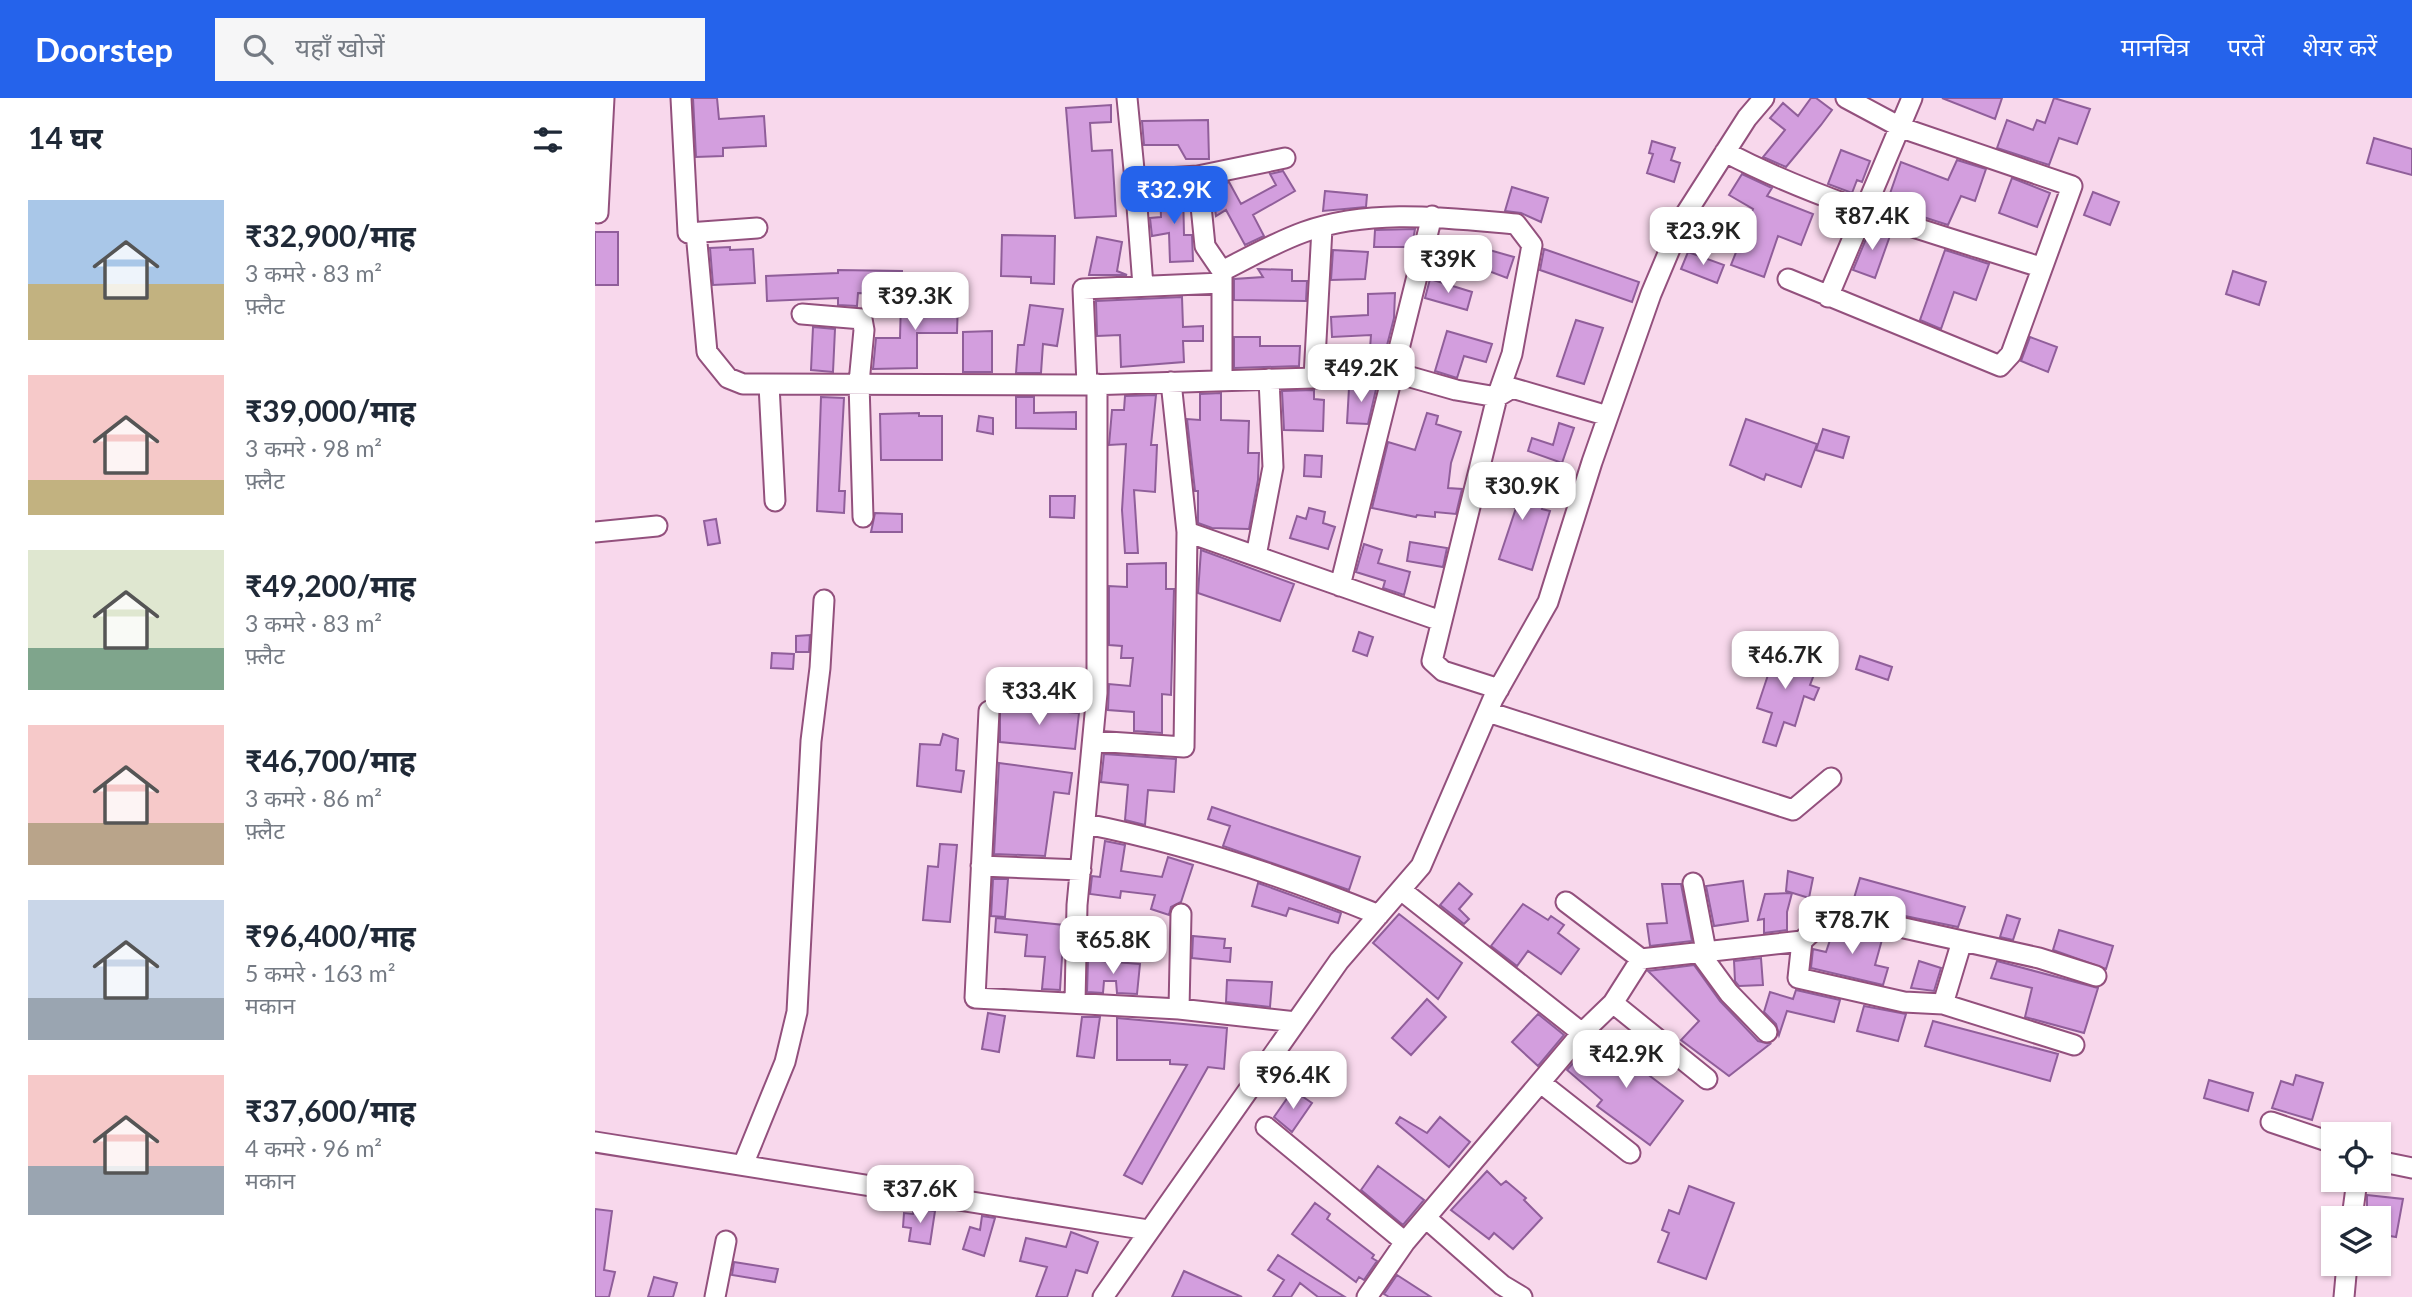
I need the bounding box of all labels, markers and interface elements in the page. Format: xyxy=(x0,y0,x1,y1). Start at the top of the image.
search box xyxy=(215,18,705,81)
text: Doorstep xyxy=(35,29,173,69)
icon: search xyxy=(239,30,277,68)
text: यहाँ खोजें xyxy=(295,31,385,63)
text: मानचित्र xyxy=(2121,32,2189,61)
text: परतें xyxy=(2227,32,2265,61)
text: शेयर करें xyxy=(2303,32,2377,61)
text: 14 घर xyxy=(28,119,103,155)
icon: filters xyxy=(529,121,567,159)
pin: ₹32.9K xyxy=(1117,166,1231,226)
text: ₹32.9K xyxy=(1137,175,1211,203)
pin: ₹87.4K xyxy=(1815,192,1929,252)
text: ₹87.4K xyxy=(1835,201,1909,229)
pin: ₹23.9K xyxy=(1646,208,1760,267)
text: ₹23.9K xyxy=(1666,216,1740,244)
text: ₹32,900/माह xyxy=(245,217,416,253)
icon: home xyxy=(84,228,168,312)
pin: ₹39K xyxy=(1407,236,1489,295)
text: ₹39K xyxy=(1420,244,1476,272)
text: 3 कमरे · 83 m² xyxy=(245,259,382,287)
pin: ₹39.3K xyxy=(858,272,972,332)
text: ₹39.3K xyxy=(878,281,952,309)
text: फ़्लैट xyxy=(245,291,285,319)
pin: ₹49.2K xyxy=(1304,344,1418,404)
text: ₹49.2K xyxy=(1324,353,1398,381)
text: ₹39,000/माह xyxy=(245,392,416,428)
icon: home xyxy=(84,403,168,487)
text: 3 कमरे · 98 m² xyxy=(245,434,382,462)
pin: ₹30.9K xyxy=(1465,462,1579,522)
text: फ़्लैट xyxy=(245,466,285,494)
text: ₹30.9K xyxy=(1485,471,1559,499)
text: ₹49,200/माह xyxy=(245,567,416,603)
icon: home xyxy=(84,578,168,662)
text: 3 कमरे · 83 m² xyxy=(245,609,382,637)
pin: ₹46.7K xyxy=(1728,632,1842,691)
text: ₹46.7K xyxy=(1748,640,1822,668)
text: फ़्लैट xyxy=(245,641,285,669)
pin: ₹33.4K xyxy=(982,668,1096,727)
text: ₹33.4K xyxy=(1002,676,1076,704)
text: ₹46,700/माह xyxy=(245,742,416,778)
icon: home xyxy=(84,753,168,837)
text: 3 कमरे · 86 m² xyxy=(245,784,382,812)
text: फ़्लैट xyxy=(245,816,285,844)
pin: ₹78.7K xyxy=(1795,896,1909,956)
text: ₹78.7K xyxy=(1815,905,1889,933)
pin: ₹65.8K xyxy=(1056,916,1170,976)
text: ₹96,400/माह xyxy=(245,917,416,953)
text: ₹65.8K xyxy=(1076,925,1150,953)
icon: home xyxy=(84,928,168,1012)
text: 5 कमरे · 163 m² xyxy=(245,959,395,987)
text: मकान xyxy=(245,991,295,1019)
pin: ₹42.9K xyxy=(1569,1030,1683,1090)
text: ₹42.9K xyxy=(1589,1039,1663,1067)
pin: ₹96.4K xyxy=(1236,1052,1350,1111)
text: ₹96.4K xyxy=(1256,1060,1330,1088)
text: ₹37,600/माह xyxy=(245,1092,416,1128)
icon: home xyxy=(84,1103,168,1187)
map controls xyxy=(2321,1122,2391,1276)
button: locate xyxy=(2321,1122,2391,1192)
text: 4 कमरे · 96 m² xyxy=(245,1134,382,1162)
text: मकान xyxy=(245,1166,295,1194)
pin: ₹37.6K xyxy=(863,1166,977,1225)
text: ₹37.6K xyxy=(883,1174,957,1202)
button: layers xyxy=(2321,1206,2391,1276)

